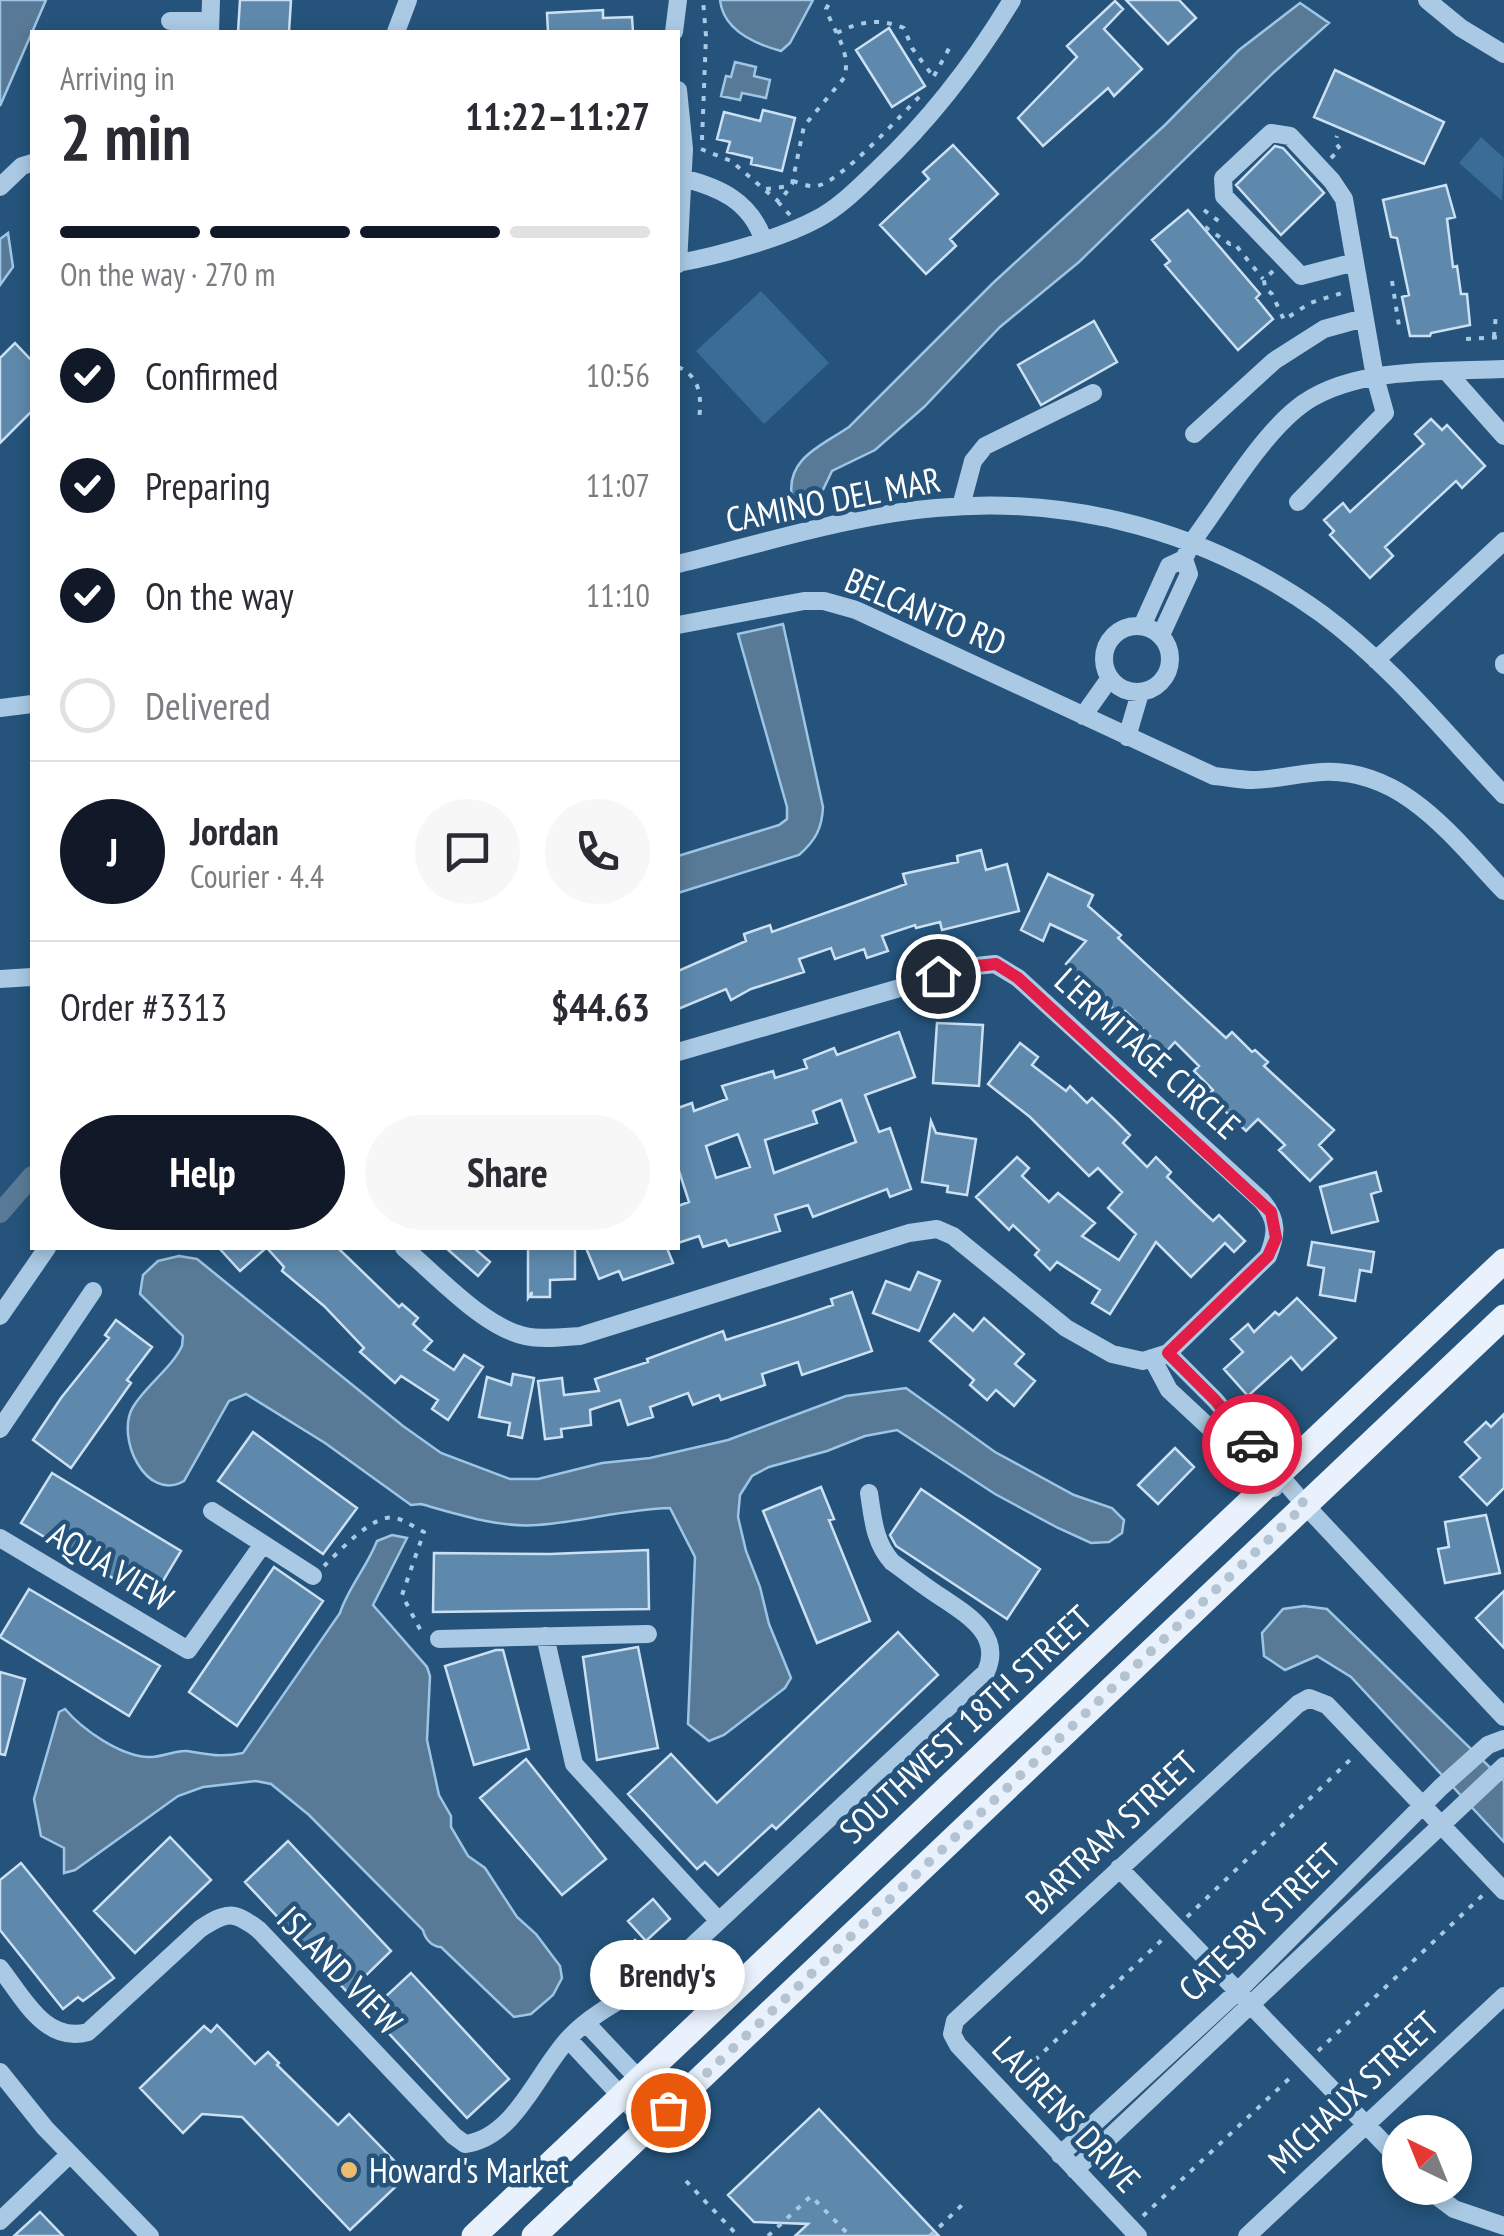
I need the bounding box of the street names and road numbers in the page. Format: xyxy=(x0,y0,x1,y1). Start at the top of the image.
street label: CAMINO DEL MAR xyxy=(722,456,944,542)
street label: BELCANTO RD xyxy=(838,556,1014,666)
street label: L'ERMITAGE CIRCLE xyxy=(1046,958,1250,1148)
street label: AQUA VIEW xyxy=(40,1511,182,1622)
street label: SOUTHWEST 18TH STREET xyxy=(829,1595,1101,1853)
street label: BARTRAM STREET xyxy=(1015,1740,1207,1924)
street label: CATESBY STREET xyxy=(1168,1833,1350,2011)
street label: ISLAND VIEW xyxy=(267,1896,413,2044)
street label: MICHAUX STREET xyxy=(1258,2001,1448,2183)
street label: LAURENS DRIVE xyxy=(983,2026,1151,2202)

